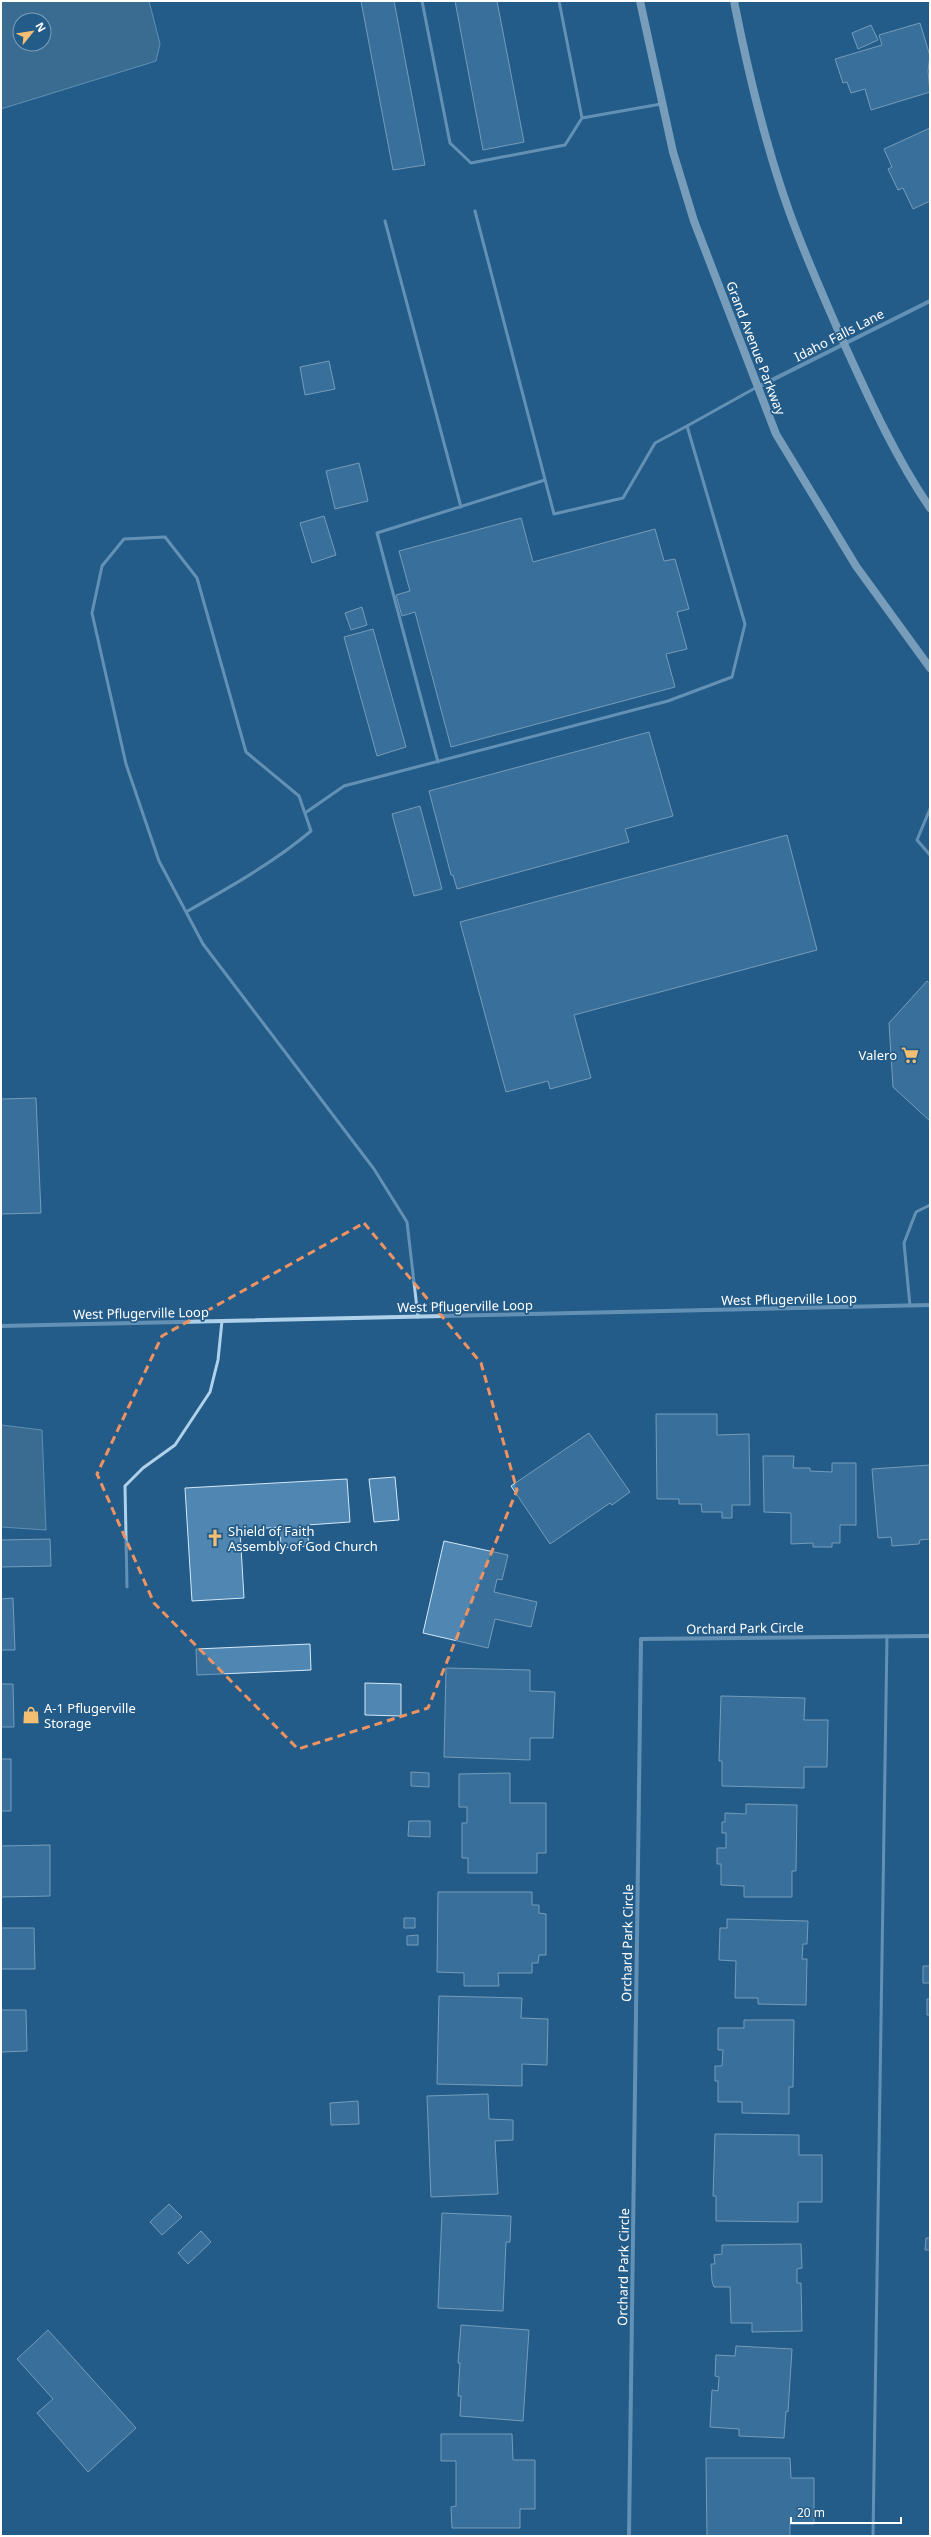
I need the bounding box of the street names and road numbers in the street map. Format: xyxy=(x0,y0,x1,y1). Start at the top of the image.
street label: Grand Avenue Parkway xyxy=(722,279,790,418)
street label: Idaho Falls Lane xyxy=(791,305,887,365)
street label: West Pflugerville Loop xyxy=(721,1289,857,1309)
street label: West Pflugerville Loop xyxy=(397,1296,533,1316)
street label: West Pflugerville Loop xyxy=(73,1303,209,1323)
street label: Orchard Park Circle xyxy=(686,1618,804,1638)
street label: Orchard Park Circle xyxy=(617,1884,637,2002)
street label: Orchard Park Circle xyxy=(613,2208,633,2326)

